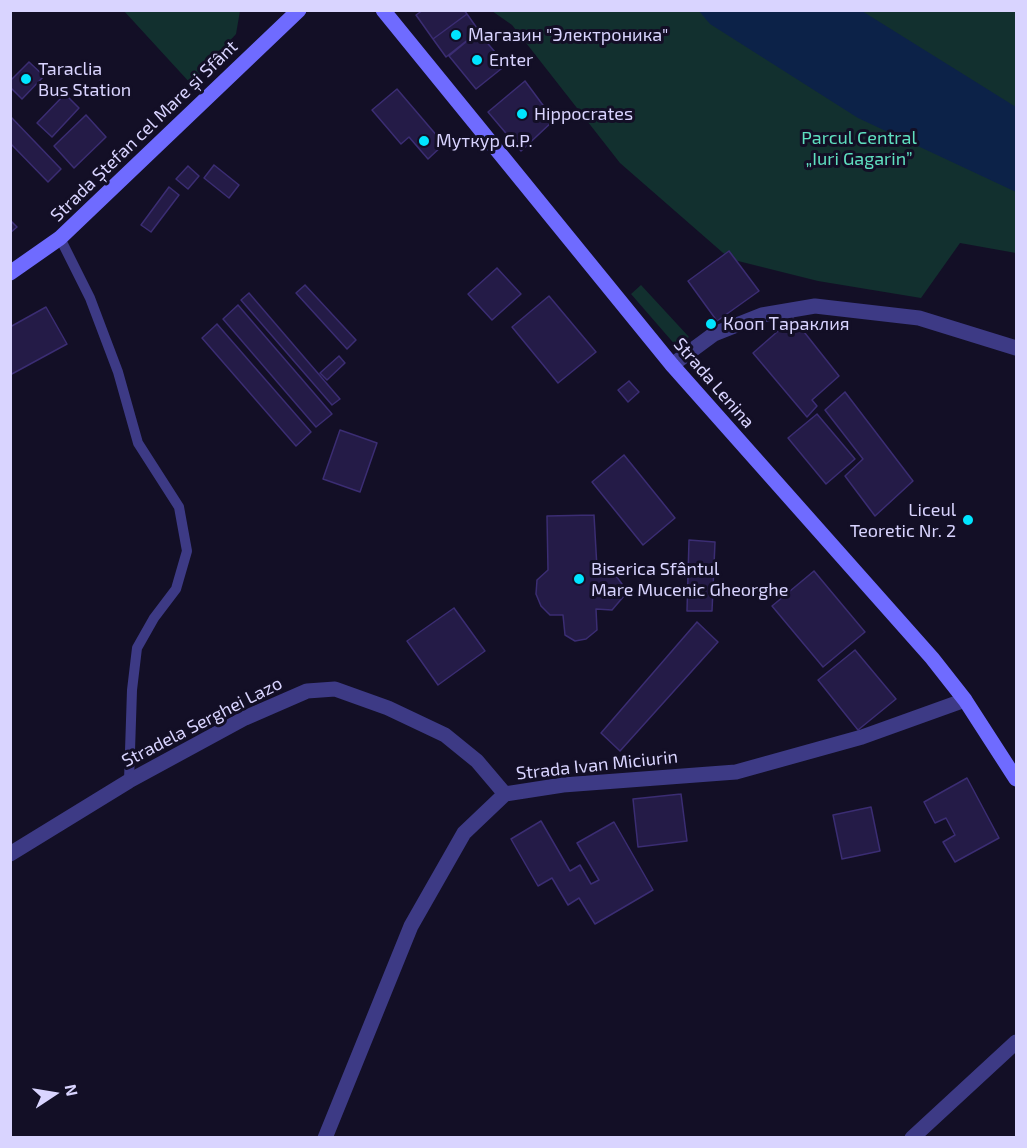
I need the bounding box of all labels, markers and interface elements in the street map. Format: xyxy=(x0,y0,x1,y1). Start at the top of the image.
place label: Магазин "Электроника" xyxy=(468,24,668,46)
marker: Магазин "Электроника" xyxy=(449,28,463,42)
street label: Strada Ștefan cel Mare și Sfânt xyxy=(46,36,242,226)
place label: Enter xyxy=(489,49,533,71)
marker: Enter xyxy=(470,53,484,67)
place label: Taraclia Bus Station xyxy=(38,58,131,100)
marker: Taraclia Bus Station xyxy=(19,72,33,86)
place label: Hippocrates xyxy=(534,103,633,125)
marker: Hippocrates xyxy=(515,107,529,121)
park label: Parcul Central „Iuri Gagarin” xyxy=(801,127,917,170)
place label: Муткур G.P. xyxy=(436,130,533,152)
marker: Муткур G.P. xyxy=(417,134,431,148)
place label: Кооп Тараклия xyxy=(723,313,850,335)
marker: Кооп Тараклия xyxy=(704,317,718,331)
street label: Strada Lenina xyxy=(669,334,759,432)
place label: Liceul Teoretic Nr. 2 xyxy=(850,499,956,542)
marker: Liceul Teoretic Nr. 2 xyxy=(961,513,975,527)
place label: Biserica Sfântul Mare Mucenic Gheorghe xyxy=(591,558,788,600)
marker: Biserica Sfântul Mare Mucenic Gheorghe xyxy=(572,572,586,586)
street label: Stradela Serghei Lazo xyxy=(118,672,286,772)
street label: Strada Ivan Miciurin xyxy=(515,746,679,784)
north arrow xyxy=(24,1064,84,1124)
text: N xyxy=(62,1083,83,1098)

